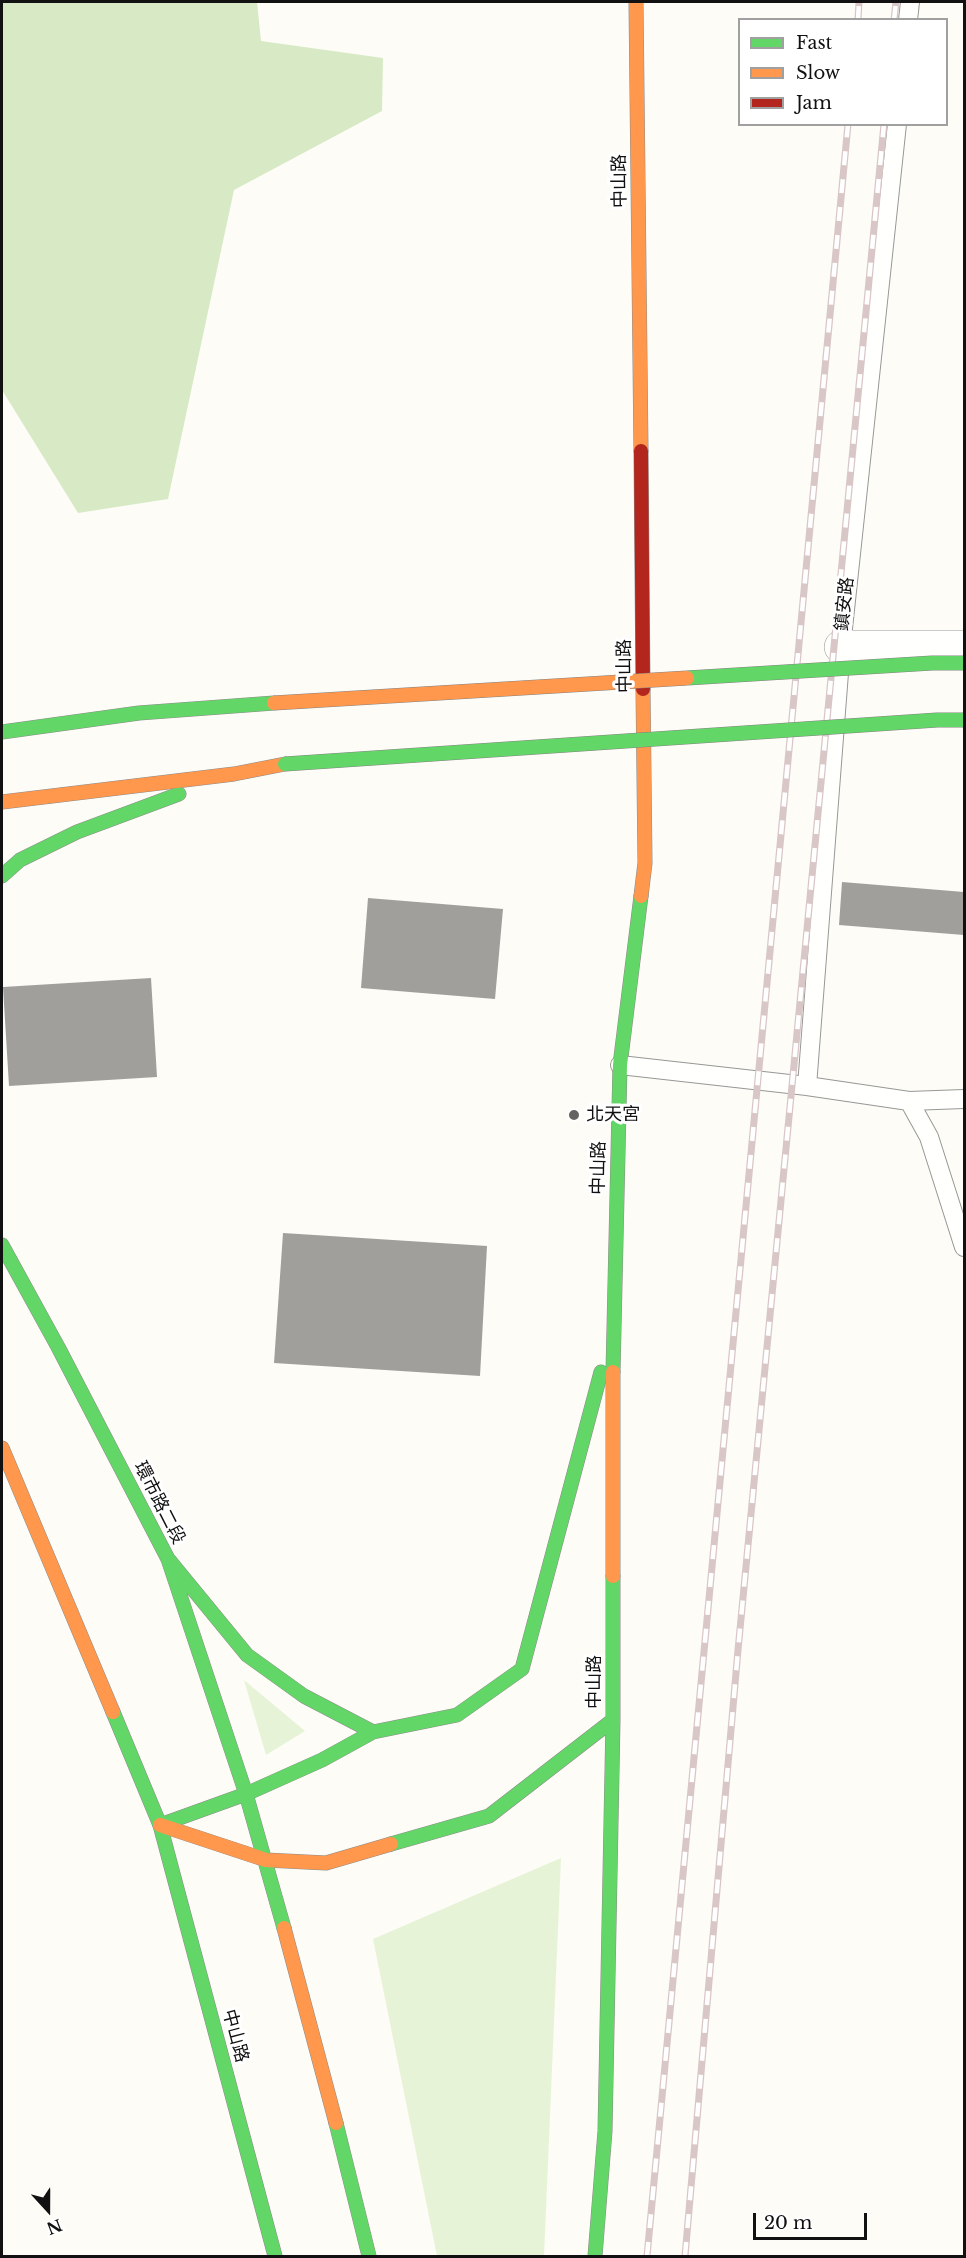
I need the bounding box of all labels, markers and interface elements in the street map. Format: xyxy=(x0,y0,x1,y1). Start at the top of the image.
legend xyxy=(738,18,948,126)
text: Fast xyxy=(796,32,832,54)
text: Slow xyxy=(796,62,840,84)
text: Jam xyxy=(796,92,832,114)
street label: 中山路 xyxy=(609,154,631,208)
street label: 鎮安路 xyxy=(831,576,859,632)
street label: 中山路 xyxy=(614,639,636,693)
place label: 北天宮 xyxy=(586,1104,640,1126)
marker: 北天宮 xyxy=(567,1108,581,1122)
street label: 中山路 xyxy=(588,1141,610,1195)
street label: 環市路二段 xyxy=(129,1458,189,1548)
street label: 中山路 xyxy=(584,1655,606,1709)
street label: 中山路 xyxy=(218,2007,252,2065)
north arrow xyxy=(18,2180,78,2240)
scale bar xyxy=(756,2201,870,2239)
text: 20 m xyxy=(764,2212,812,2234)
text: N xyxy=(44,2215,65,2239)

